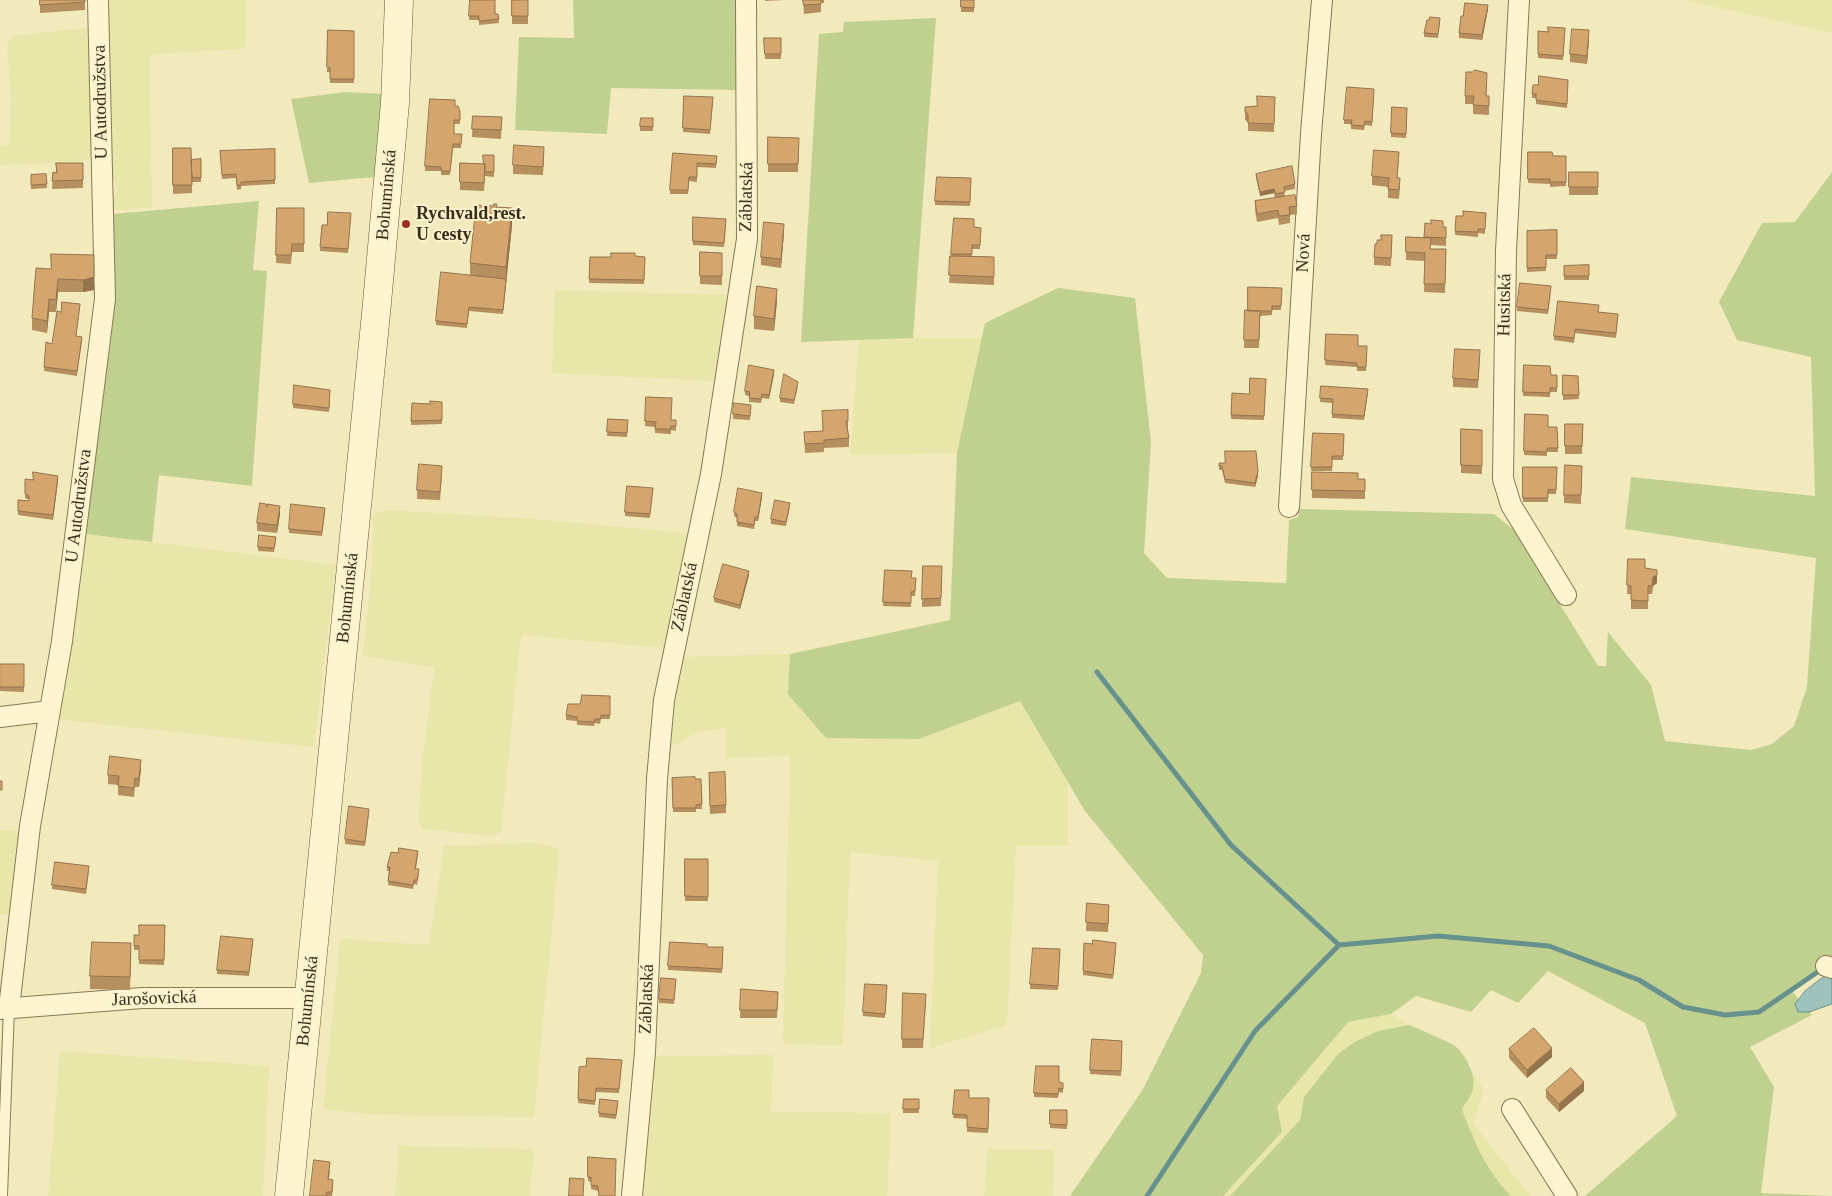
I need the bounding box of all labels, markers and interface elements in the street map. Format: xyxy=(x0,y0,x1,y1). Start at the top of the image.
street label: U Autodružstva xyxy=(89,45,113,159)
street label: Bohumínská xyxy=(372,149,402,241)
street label: Záblatská xyxy=(736,162,758,232)
place label: Rychvald,rest. U cesty xyxy=(416,203,526,245)
marker: Rychvald,rest. U cesty xyxy=(400,218,412,230)
street label: Nová xyxy=(1292,233,1316,273)
street label: Husitská xyxy=(1494,273,1516,337)
street label: U Autodružstva xyxy=(61,448,97,564)
street label: Bohumínská xyxy=(333,552,363,644)
street label: Záblatská xyxy=(667,561,703,633)
street label: Bohumínská xyxy=(293,955,323,1047)
street label: Záblatská xyxy=(635,964,659,1034)
street label: Jarošovická xyxy=(111,987,197,1011)

